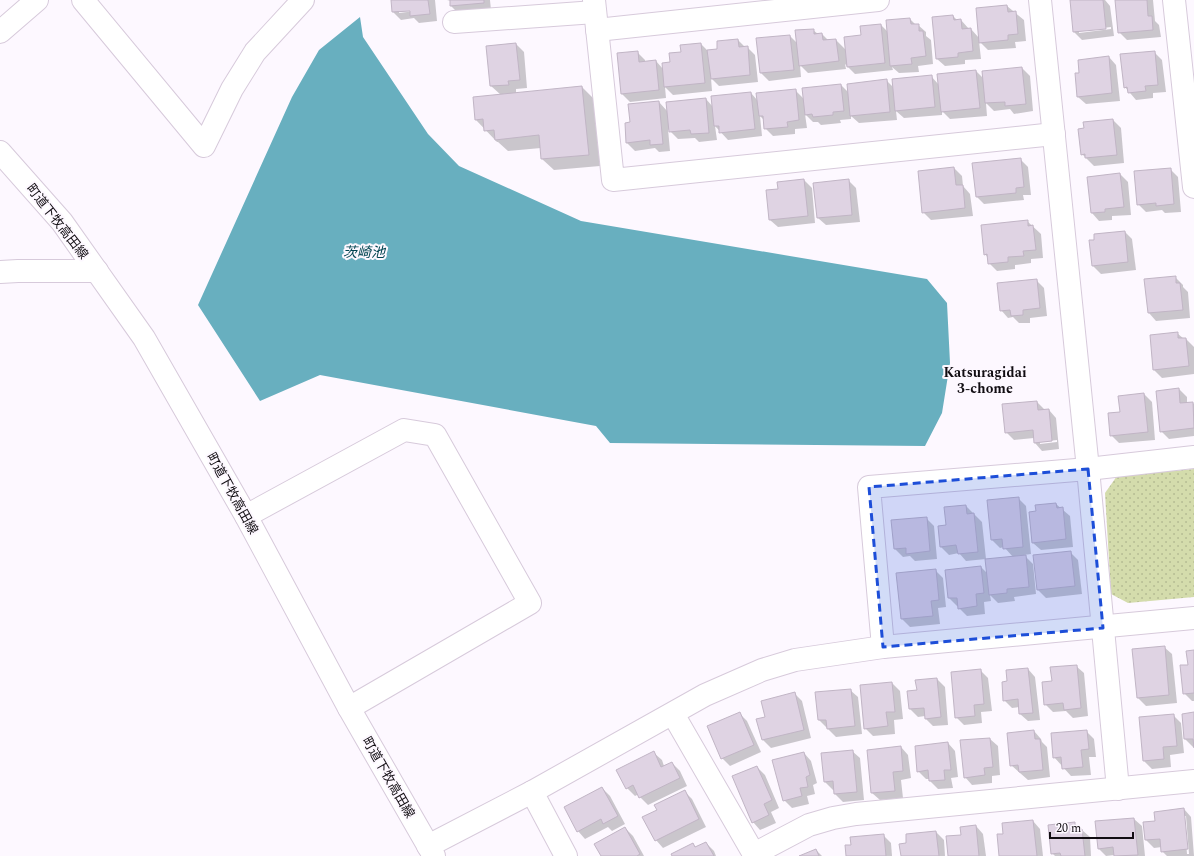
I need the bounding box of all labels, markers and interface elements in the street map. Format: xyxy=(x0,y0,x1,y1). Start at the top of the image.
street label: 町道下牧高田線 xyxy=(21,180,93,264)
water label: 茨崎池 xyxy=(343,242,387,263)
district label: Katsuragidai 3-chome xyxy=(943,362,1027,399)
street label: 町道下牧高田線 xyxy=(201,449,263,538)
street label: 町道下牧高田線 xyxy=(357,733,420,822)
scale bar xyxy=(1050,814,1133,840)
text: 20 m xyxy=(1056,819,1081,838)

